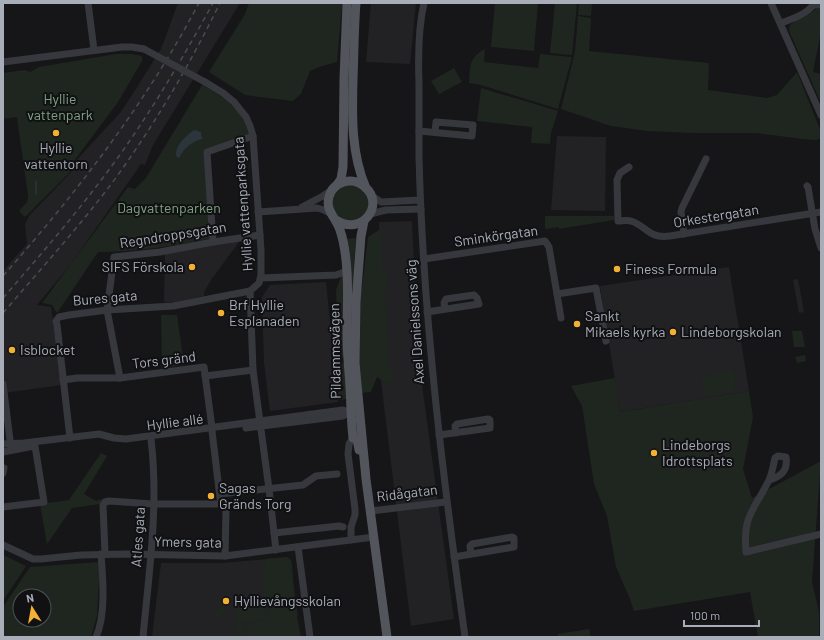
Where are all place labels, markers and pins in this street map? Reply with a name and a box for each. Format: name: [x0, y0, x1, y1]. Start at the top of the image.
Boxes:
marker: Hyllie vattentorn: [51, 128, 61, 138]
place label: Hyllie vattentorn: [24, 139, 88, 172]
place label: SIFS Förskola: [102, 258, 184, 275]
place label: Finess Formula: [625, 260, 717, 277]
marker: SIFS Förskola: [187, 262, 197, 272]
marker: Finess Formula: [612, 264, 622, 274]
place label: Brf Hyllie Esplanaden: [229, 296, 300, 329]
place label: Sankt Mikaels kyrka: [585, 307, 665, 340]
marker: Brf Hyllie Esplanaden: [216, 308, 226, 318]
marker: Sankt Mikaels kyrka: [572, 319, 582, 329]
place label: Lindeborgskolan: [681, 323, 782, 340]
marker: Lindeborgskolan: [668, 327, 678, 337]
place label: Isblocket: [20, 341, 75, 358]
marker: Isblocket: [7, 345, 17, 355]
place label: Lindeborgs Idrottsplats: [662, 436, 733, 469]
marker: Lindeborgs Idrottsplats: [649, 448, 659, 458]
place label: Sagas Gränds Torg: [219, 479, 291, 512]
marker: Sagas Gränds Torg: [206, 491, 216, 501]
place label: Hyllievångsskolan: [234, 592, 341, 609]
marker: Hyllievångsskolan: [221, 596, 231, 606]

